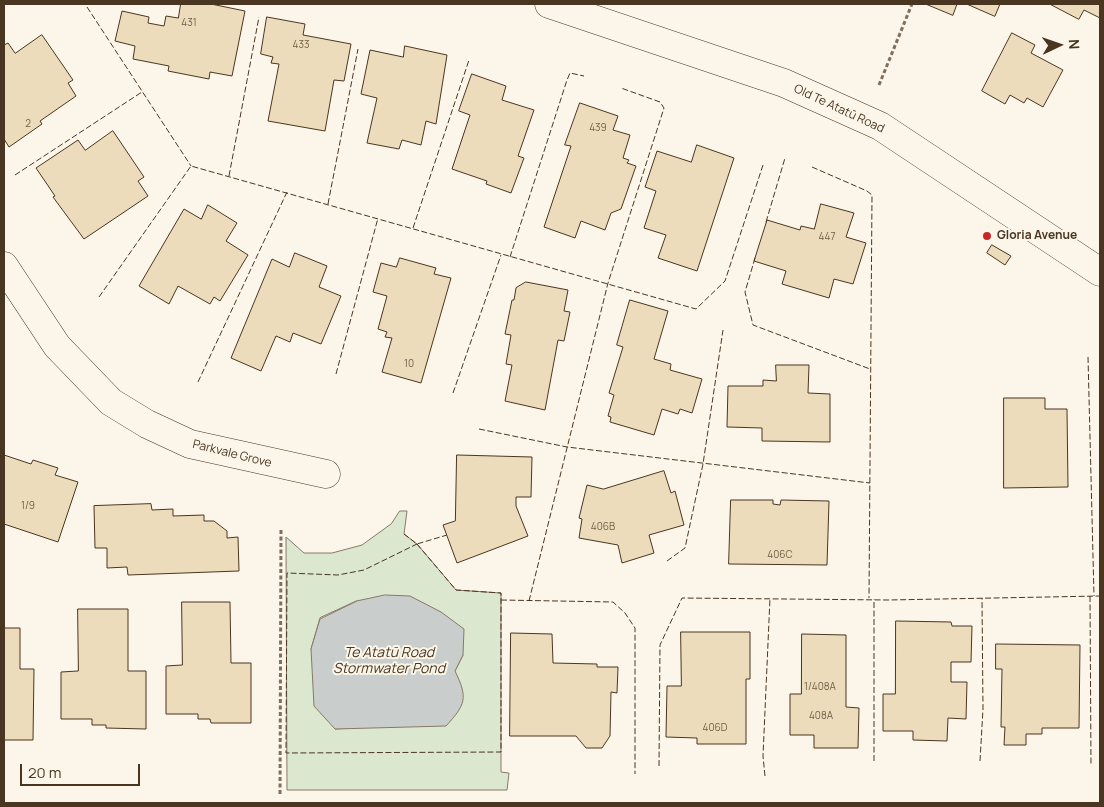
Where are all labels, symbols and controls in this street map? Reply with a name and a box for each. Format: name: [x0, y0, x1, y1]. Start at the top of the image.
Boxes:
house number: 431: [181, 17, 197, 29]
north arrow: [1034, 20, 1084, 70]
house number: 433: [293, 39, 309, 51]
text: N: [1065, 39, 1084, 50]
street label: Old Te Atatū Road: [791, 82, 887, 136]
house number: 2: [25, 118, 31, 130]
house number: 439: [589, 122, 607, 134]
place label: Gloria Avenue: [997, 229, 1077, 243]
marker: Gloria Avenue: [981, 230, 993, 242]
house number: 447: [819, 231, 835, 243]
house number: 10: [404, 358, 414, 370]
street label: Parkvale Grove: [191, 437, 273, 471]
house number: 1/9: [21, 500, 35, 512]
house number: 406B: [591, 521, 615, 533]
house number: 406C: [767, 549, 793, 561]
water label: Te Atatū Road Stormwater Pond: [333, 645, 445, 678]
house number: 1/408A: [804, 681, 836, 693]
house number: 408A: [809, 710, 833, 722]
house number: 406D: [703, 722, 727, 734]
scale bar: [22, 754, 142, 786]
text: 20 m: [28, 762, 61, 783]

